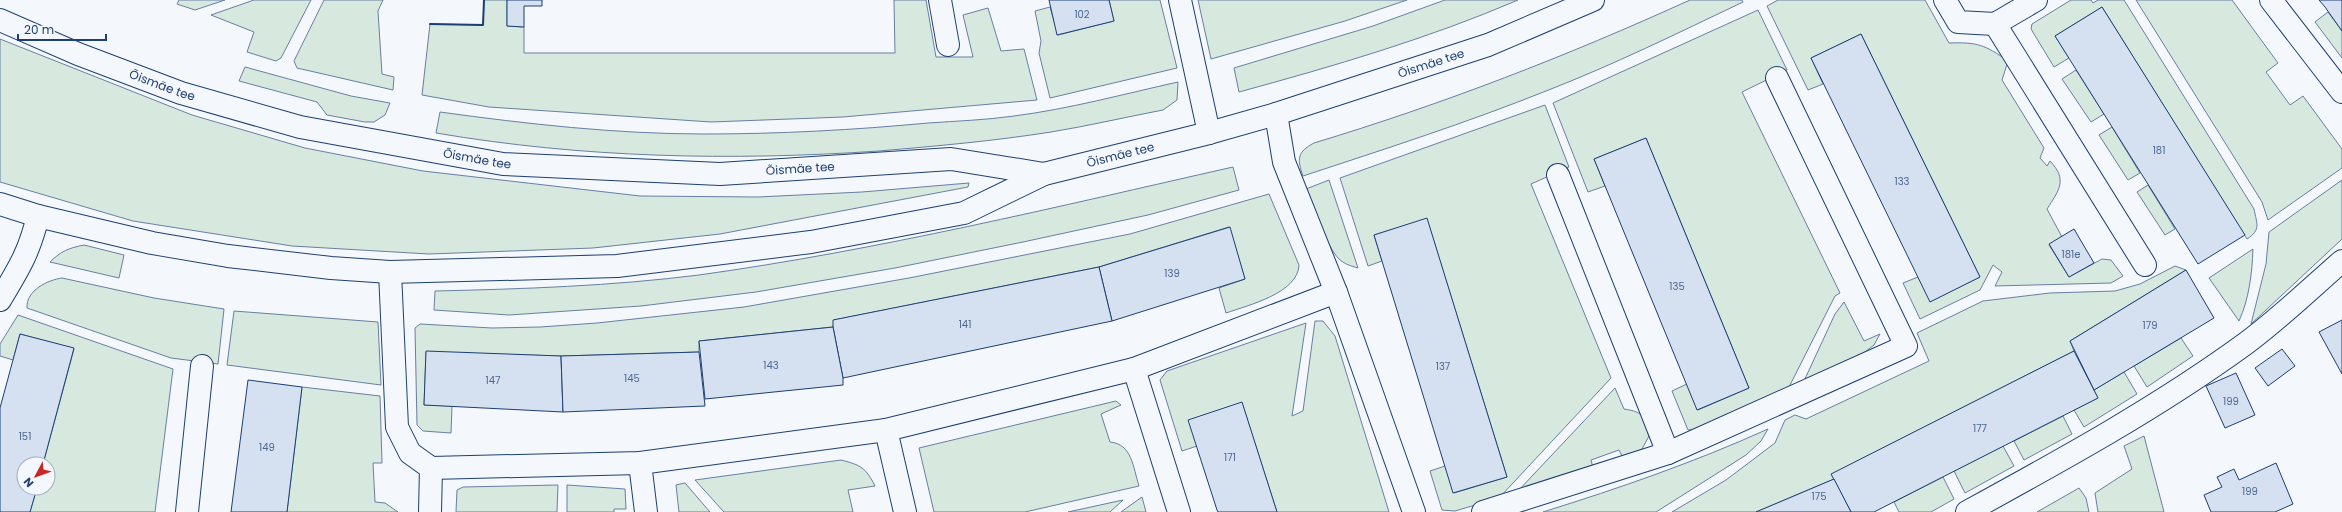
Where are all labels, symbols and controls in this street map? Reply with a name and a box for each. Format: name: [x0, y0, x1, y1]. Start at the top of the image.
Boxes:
house number: 102: [1074, 7, 1090, 22]
scale bar: [18, 16, 106, 42]
text: 20 m: [24, 21, 54, 38]
street label: Õismäe tee: [1395, 44, 1466, 82]
street label: Õismäe tee: [127, 65, 197, 105]
street label: Õismäe tee: [1085, 138, 1156, 171]
house number: 181: [2153, 143, 2165, 158]
street label: Õismäe tee: [442, 144, 512, 172]
street label: Õismäe tee: [765, 158, 835, 179]
house number: 133: [1895, 174, 1910, 189]
house number: 181e: [2062, 247, 2080, 262]
house number: 139: [1164, 266, 1180, 281]
house number: 135: [1669, 279, 1685, 294]
house number: 141: [959, 317, 971, 332]
house number: 179: [2143, 318, 2157, 333]
house number: 143: [763, 358, 779, 373]
house number: 137: [1436, 359, 1451, 374]
house number: 145: [624, 371, 640, 386]
house number: 147: [486, 373, 501, 388]
house number: 199: [2223, 394, 2239, 409]
house number: 177: [1973, 421, 1988, 436]
house number: 151: [19, 429, 31, 444]
house number: 149: [259, 440, 275, 455]
house number: 171: [1224, 450, 1236, 465]
north arrow: [16, 456, 56, 496]
text: N: [20, 474, 37, 491]
house number: 199: [2242, 484, 2258, 499]
house number: 175: [1812, 489, 1826, 504]

